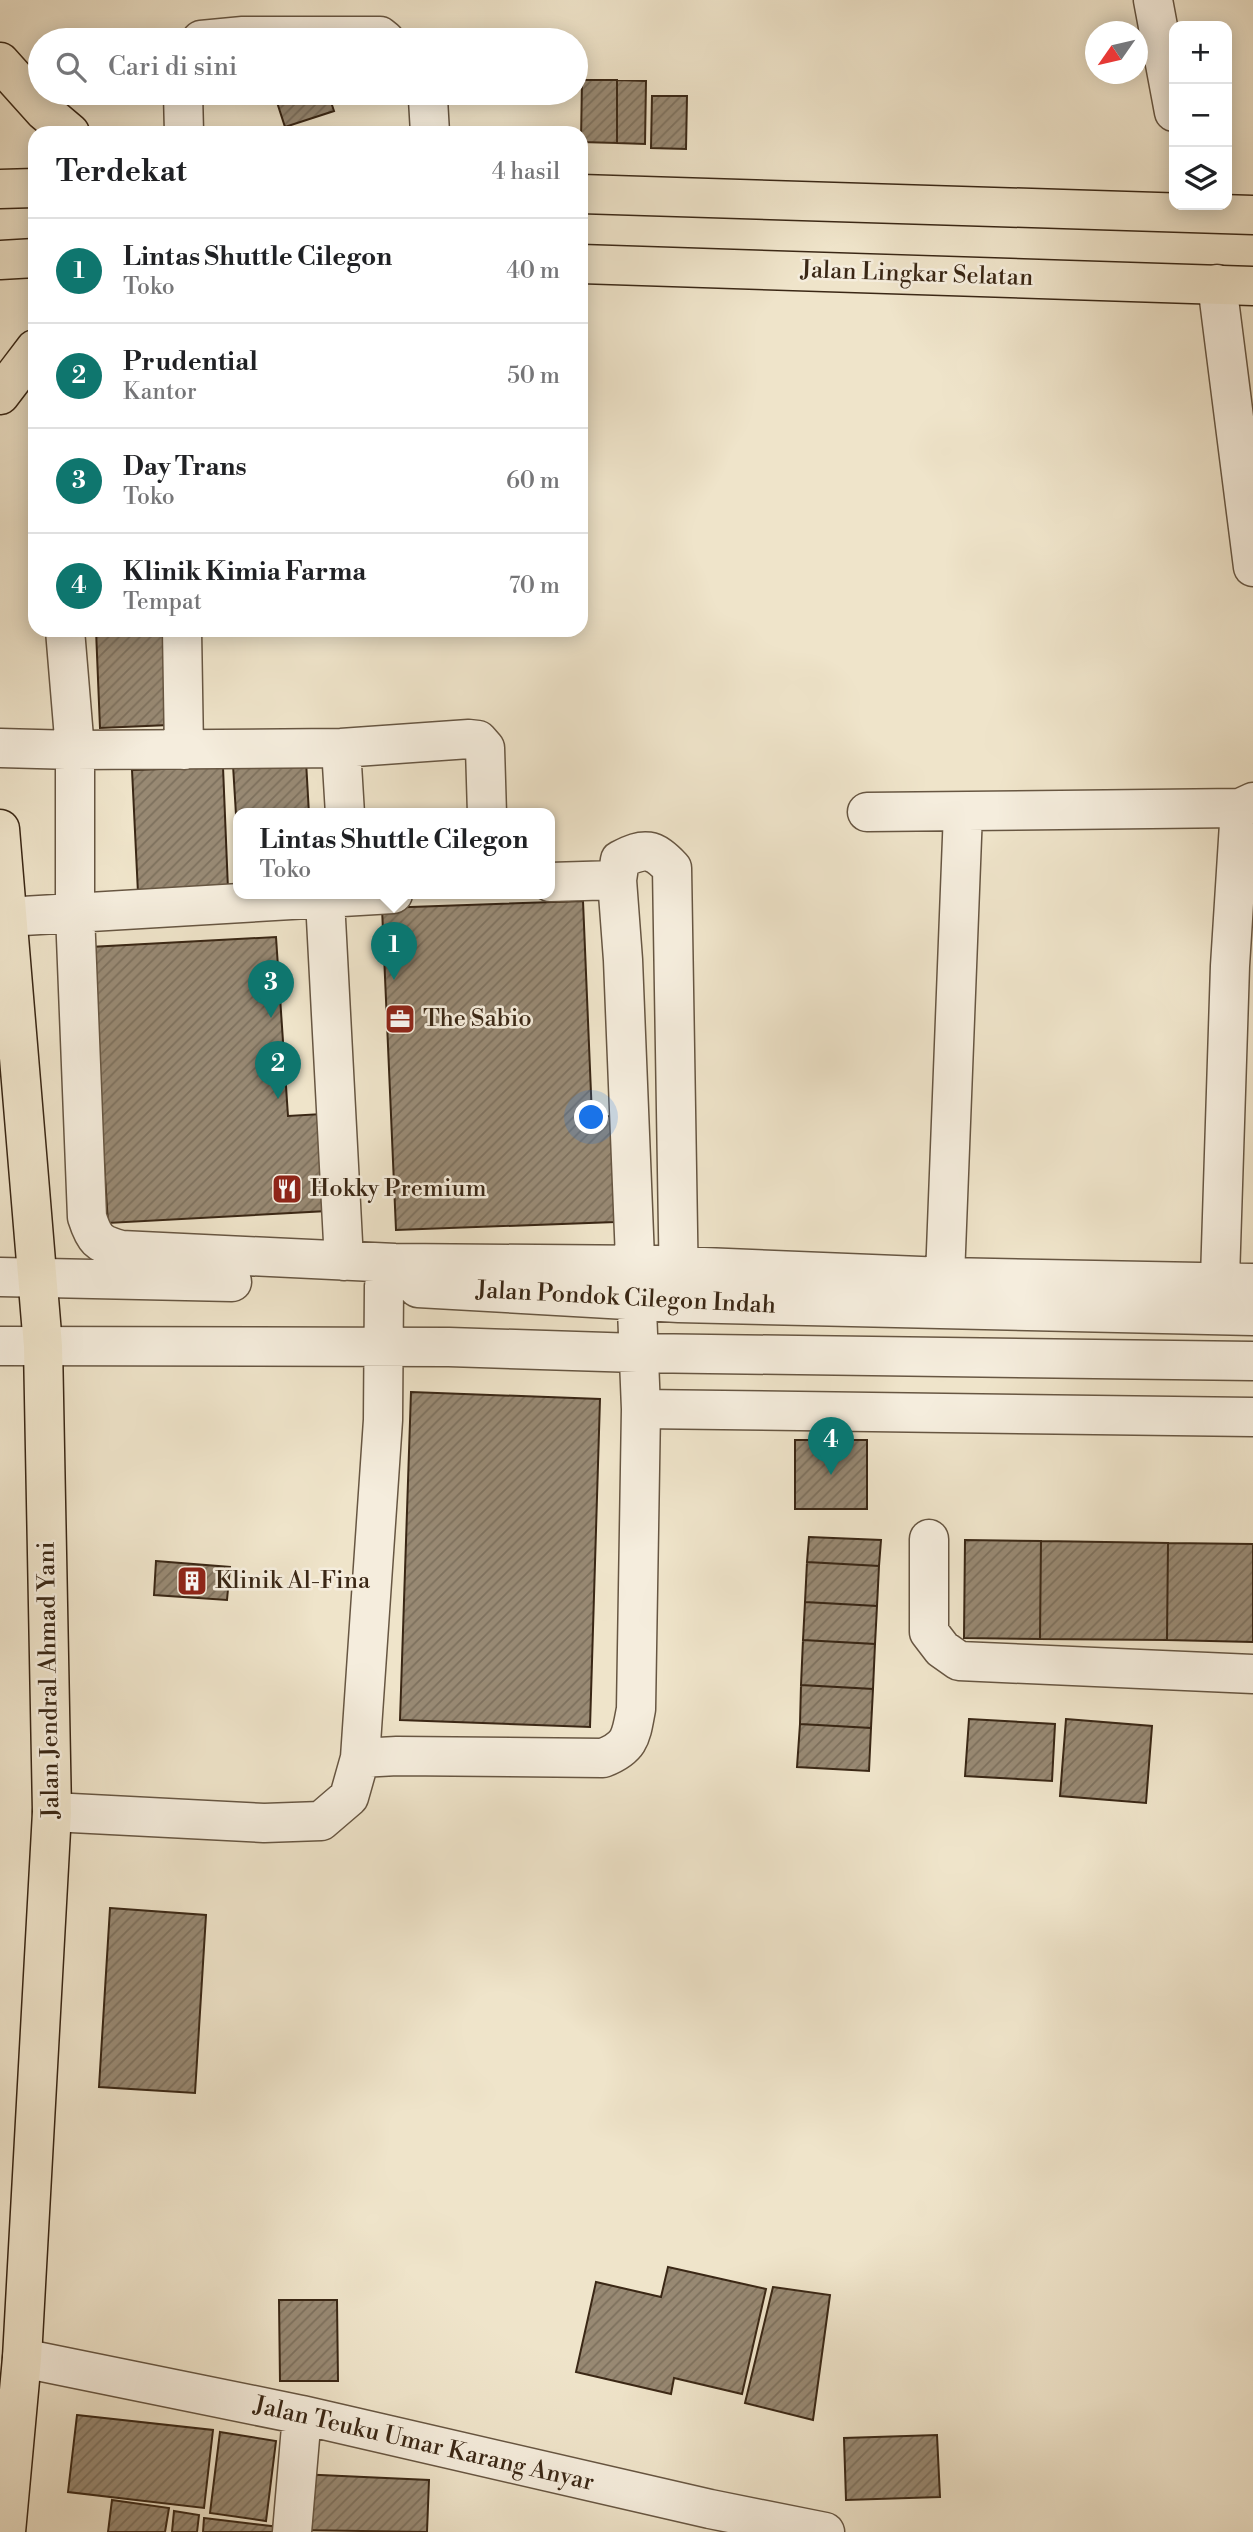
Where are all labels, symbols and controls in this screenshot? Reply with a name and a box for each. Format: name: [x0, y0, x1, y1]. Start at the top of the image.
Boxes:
north arrow: [1085, 21, 1148, 84]
map controls: [1169, 21, 1232, 210]
button: +: [1169, 21, 1232, 84]
search box: [28, 28, 588, 105]
icon: search: [52, 48, 90, 86]
text: Cari di sini: [108, 51, 237, 83]
button: −: [1169, 84, 1232, 147]
button: layers: [1169, 147, 1232, 210]
text: Terdekat: [56, 153, 187, 191]
text: 4 hasil: [492, 158, 560, 186]
text: Lintas Shuttle Cilegon: [123, 241, 392, 273]
street label: Jalan Lingkar Selatan: [799, 255, 1034, 293]
text: 1: [73, 257, 85, 285]
text: 40 m: [506, 257, 560, 285]
text: Toko: [123, 273, 175, 301]
text: Prudential: [123, 346, 258, 378]
text: 2: [72, 362, 86, 390]
text: 50 m: [507, 362, 560, 390]
text: Kantor: [123, 378, 197, 406]
text: Day Trans: [123, 451, 247, 483]
text: 3: [72, 467, 86, 495]
text: 60 m: [506, 467, 560, 495]
text: Toko: [123, 483, 175, 511]
text: Klinik Kimia Farma: [123, 556, 366, 588]
text: 4: [71, 572, 87, 600]
text: 70 m: [509, 572, 560, 600]
text: Tempat: [123, 588, 202, 616]
popup: [233, 808, 555, 899]
text: Lintas Shuttle Cilegon: [259, 824, 529, 856]
text: Toko: [259, 856, 311, 884]
pin: 1: [371, 922, 417, 980]
pin: 3: [248, 960, 294, 1018]
office icon: The Sabio: [383, 1002, 417, 1036]
place label: The Sabio: [423, 1004, 532, 1034]
pin: 2: [255, 1041, 301, 1099]
your location: [574, 1100, 608, 1134]
restaurant icon: Hokky Premium: [270, 1172, 304, 1206]
place label: Hokky Premium: [310, 1174, 486, 1204]
street label: Jalan Pondok Cilegon Indah: [474, 1275, 777, 1321]
pin: 4: [808, 1417, 854, 1475]
street label: Jalan Jendral Ahmad Yani: [32, 1541, 66, 1820]
building icon: Klinik Al-Fina: [175, 1564, 209, 1598]
place label: Klinik Al-Fina: [215, 1566, 371, 1596]
street label: Jalan Teuku Umar Karang Anyar: [250, 2390, 597, 2498]

